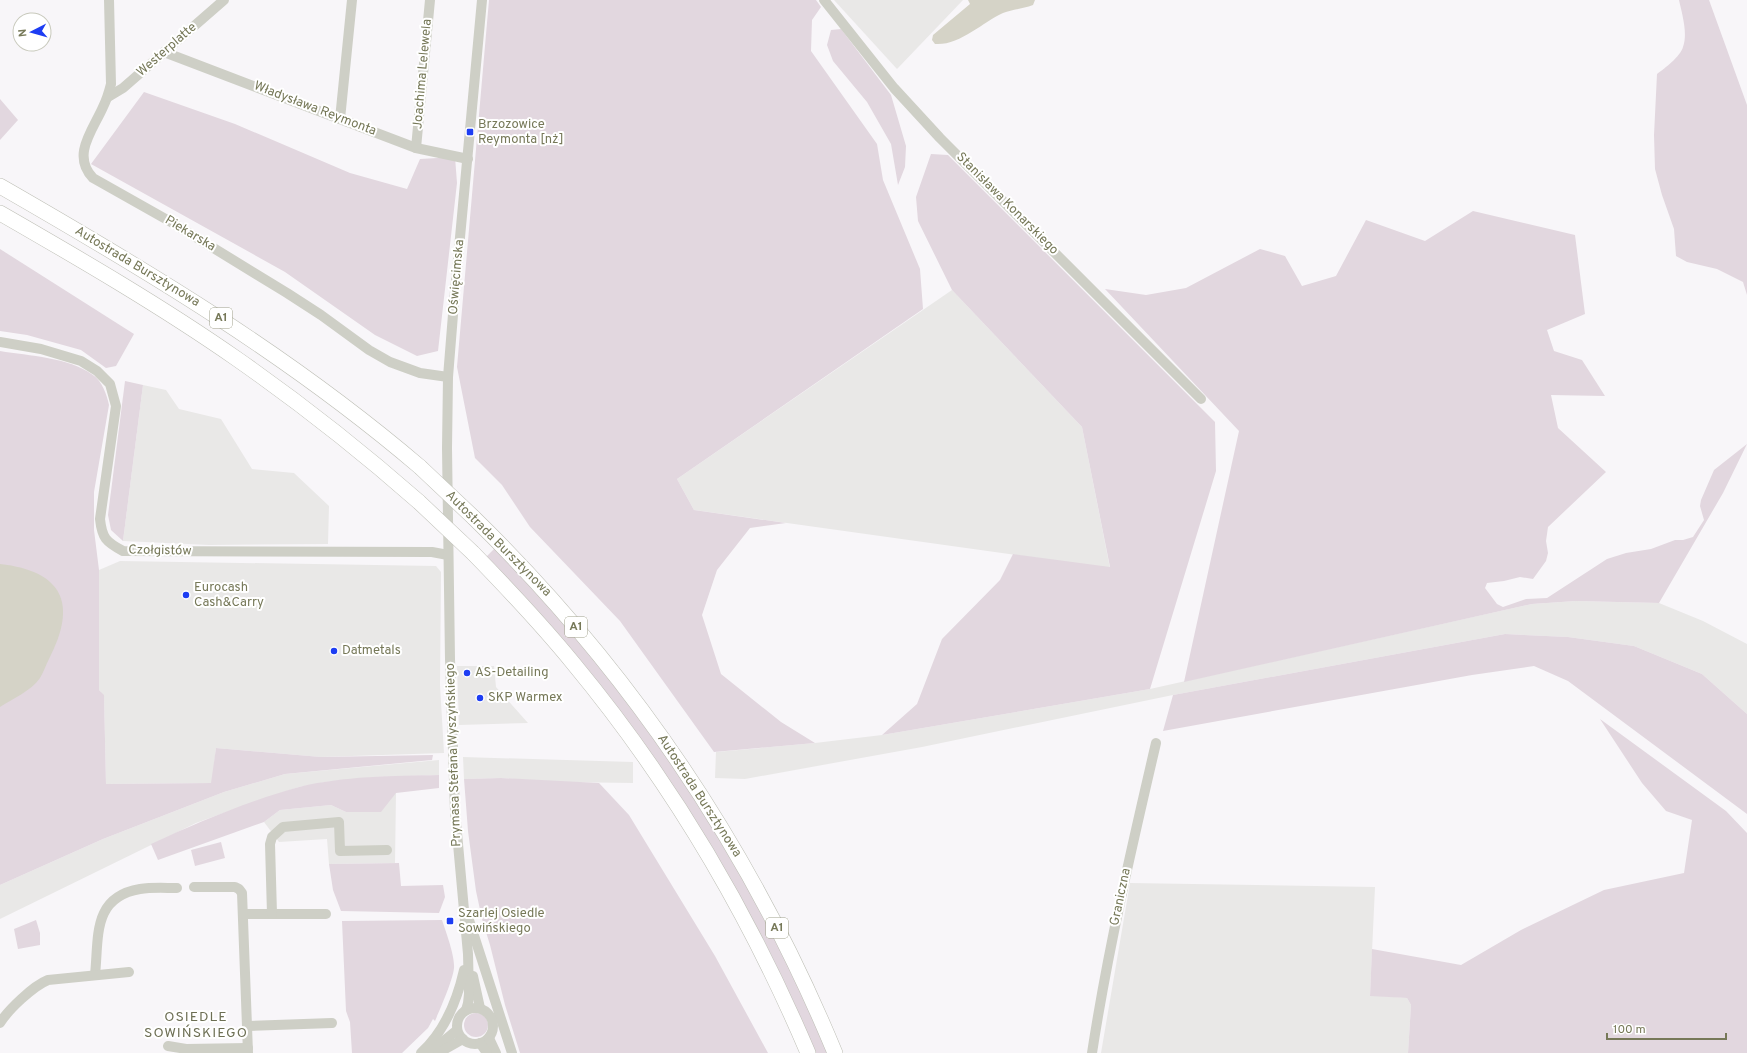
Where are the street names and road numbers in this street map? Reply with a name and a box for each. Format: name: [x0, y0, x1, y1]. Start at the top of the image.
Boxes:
street label: Joachima Lelewela: [410, 18, 436, 130]
street label: Westerplatte: [134, 20, 200, 80]
street label: Władysława Reymonta: [252, 78, 378, 140]
street label: Stanisława Konarskiego: [952, 149, 1062, 259]
street label: Piekarska: [162, 213, 218, 255]
street label: Autostrada Bursztynowa: [72, 223, 202, 311]
street label: Oświęcimska: [446, 239, 468, 315]
road number: A1: [210, 308, 232, 328]
street label: Autostrada Bursztynowa: [442, 488, 554, 600]
street label: Czołgistów: [128, 542, 192, 560]
road number: A1: [565, 617, 587, 637]
street label: Prymasa Stefana Wyszyńskiego: [443, 663, 465, 847]
street label: Autostrada Bursztynowa: [653, 732, 745, 860]
street label: Graniczna: [1107, 867, 1135, 927]
road number: A1: [766, 918, 788, 938]

